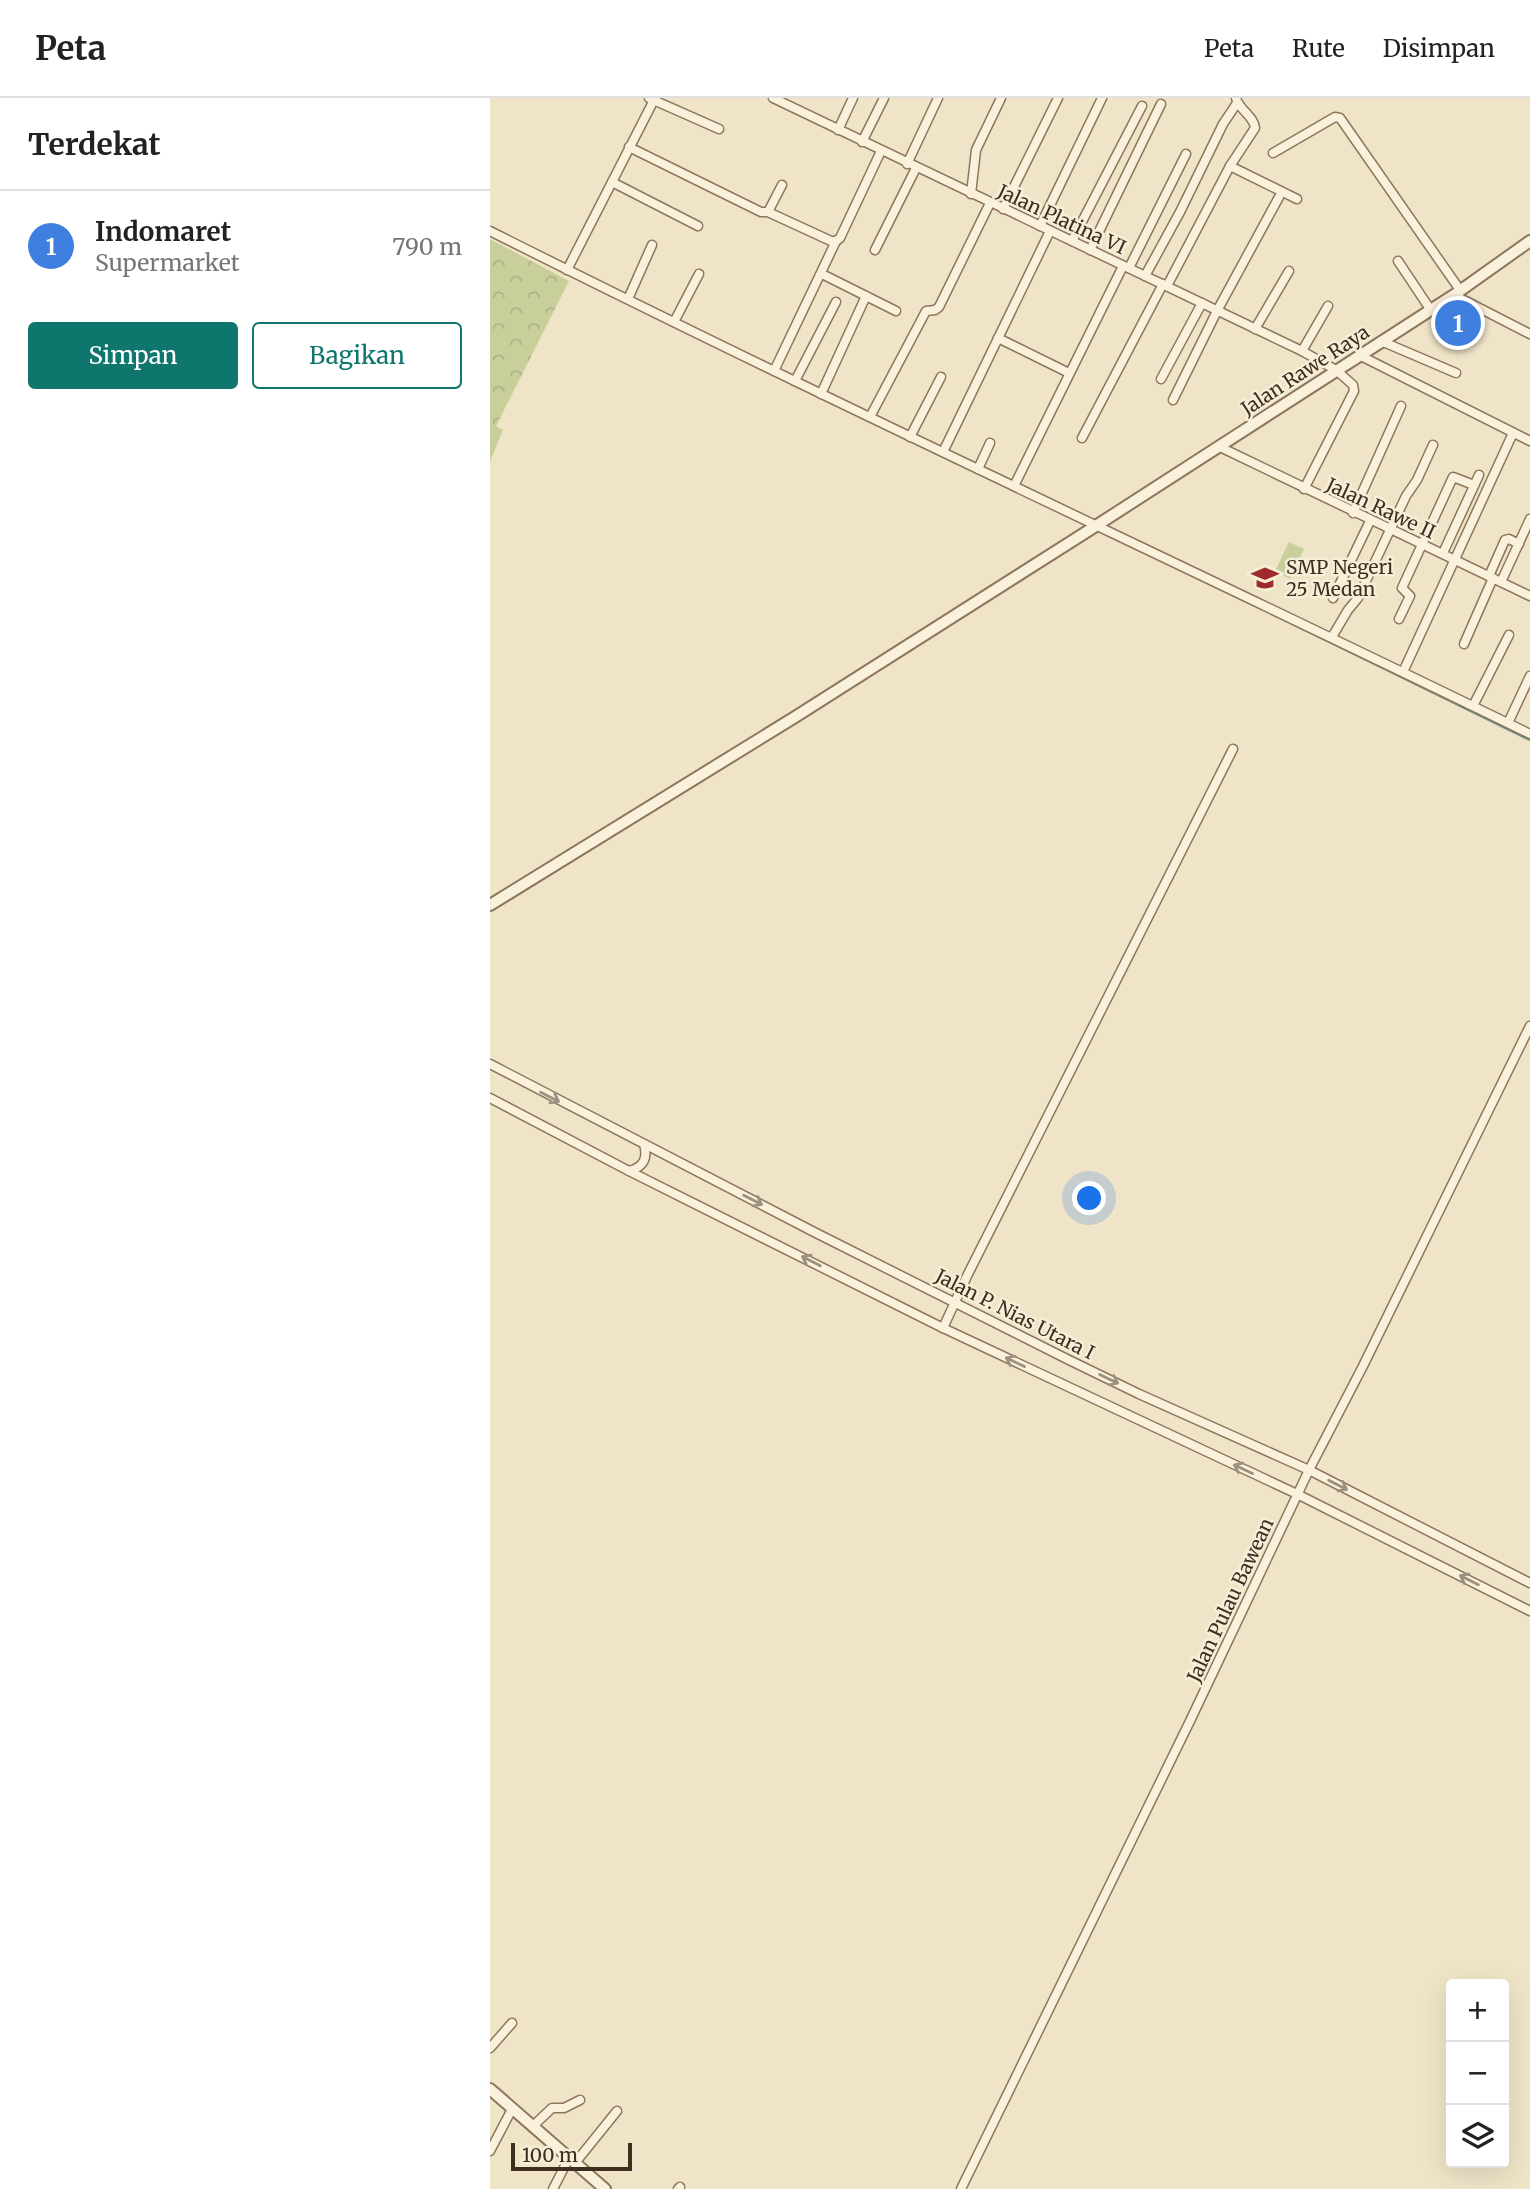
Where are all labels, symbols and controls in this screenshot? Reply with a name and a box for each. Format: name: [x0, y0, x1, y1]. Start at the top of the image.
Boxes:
text: Peta: [35, 28, 106, 69]
text: Peta: [1204, 33, 1254, 64]
text: Rute: [1292, 33, 1345, 64]
text: Disimpan: [1383, 33, 1495, 64]
text: Terdekat: [28, 125, 161, 163]
street label: Jalan Platina VI: [993, 178, 1130, 259]
text: Indomaret: [95, 215, 231, 248]
text: 1: [46, 232, 56, 261]
text: 790 m: [392, 232, 462, 261]
text: Supermarket: [95, 248, 240, 277]
pin: 1: [1435, 297, 1481, 349]
street label: Jalan Rawe Raya: [1236, 320, 1374, 421]
button: Simpan: [28, 322, 238, 389]
button: Bagikan: [252, 322, 462, 389]
street label: Jalan Rawe II: [1322, 472, 1440, 544]
place label: SMP Negeri 25 Medan: [1286, 555, 1393, 601]
school or university icon: SMP Negeri 25 Medan: [1250, 563, 1280, 593]
one-way arrow: [539, 1090, 560, 1104]
your location: [1072, 1181, 1106, 1215]
one-way arrow: [742, 1194, 763, 1207]
one-way arrow: [801, 1254, 822, 1268]
street label: Jalan P. Nias Utara I: [930, 1263, 1099, 1365]
one-way arrow: [1005, 1355, 1026, 1368]
one-way arrow: [1098, 1373, 1119, 1387]
one-way arrow: [1233, 1462, 1254, 1475]
one-way arrow: [1327, 1478, 1348, 1492]
street label: Jalan Pulau Bawean: [1181, 1514, 1279, 1687]
one-way arrow: [1459, 1573, 1480, 1587]
map controls: [1446, 1979, 1509, 2168]
button: +: [1446, 1979, 1509, 2042]
button: −: [1446, 2042, 1509, 2105]
button: layers: [1446, 2105, 1509, 2168]
scale bar: [511, 2140, 632, 2172]
text: 100 m: [522, 2143, 578, 2167]

